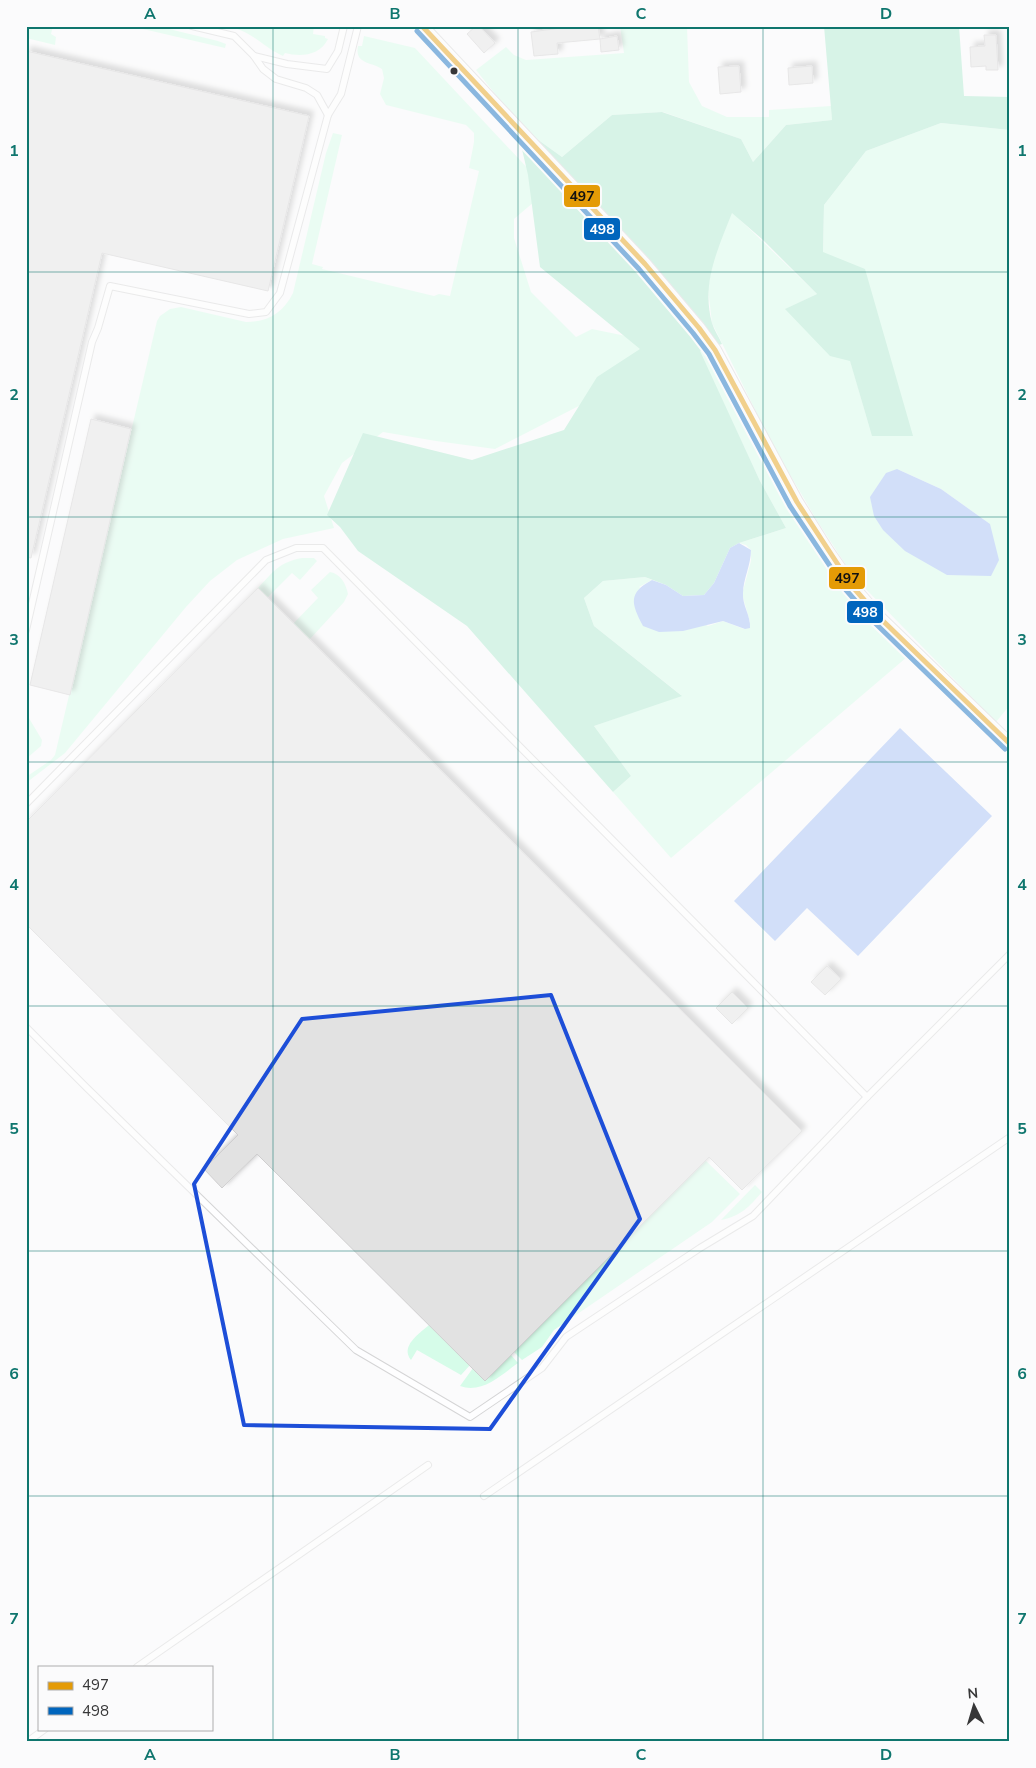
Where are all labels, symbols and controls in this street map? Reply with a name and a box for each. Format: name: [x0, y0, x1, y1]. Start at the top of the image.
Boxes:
text: A: [144, 3, 156, 25]
text: B: [389, 3, 401, 25]
text: C: [636, 3, 647, 25]
text: D: [880, 3, 892, 25]
unlabelled marker: [449, 66, 459, 76]
text: 1: [9, 140, 19, 162]
text: 1: [1017, 140, 1027, 162]
line badge: 497: [563, 184, 601, 208]
text: 497: [569, 187, 595, 206]
line badge: 498: [583, 217, 621, 241]
text: 498: [589, 220, 615, 239]
text: 2: [9, 384, 19, 406]
text: 2: [1017, 384, 1027, 406]
line badge: 497: [828, 566, 866, 590]
text: 497: [834, 569, 860, 588]
line badge: 498: [846, 600, 884, 624]
text: 498: [852, 603, 878, 622]
text: 3: [9, 629, 19, 651]
text: 3: [1017, 629, 1027, 651]
text: 4: [9, 874, 19, 896]
text: 4: [1017, 874, 1027, 896]
text: 5: [9, 1118, 19, 1140]
text: 5: [1017, 1118, 1027, 1140]
text: 6: [9, 1363, 19, 1385]
text: 6: [1017, 1363, 1027, 1385]
text: 7: [9, 1608, 19, 1630]
text: 7: [1017, 1608, 1027, 1630]
legend: [38, 1666, 212, 1730]
text: 497: [82, 1675, 109, 1695]
north arrow: [948, 1680, 998, 1730]
text: N: [967, 1684, 979, 1703]
text: 498: [82, 1701, 109, 1721]
text: A: [144, 1744, 156, 1766]
text: B: [389, 1744, 401, 1766]
text: C: [636, 1744, 647, 1766]
text: D: [880, 1744, 892, 1766]

